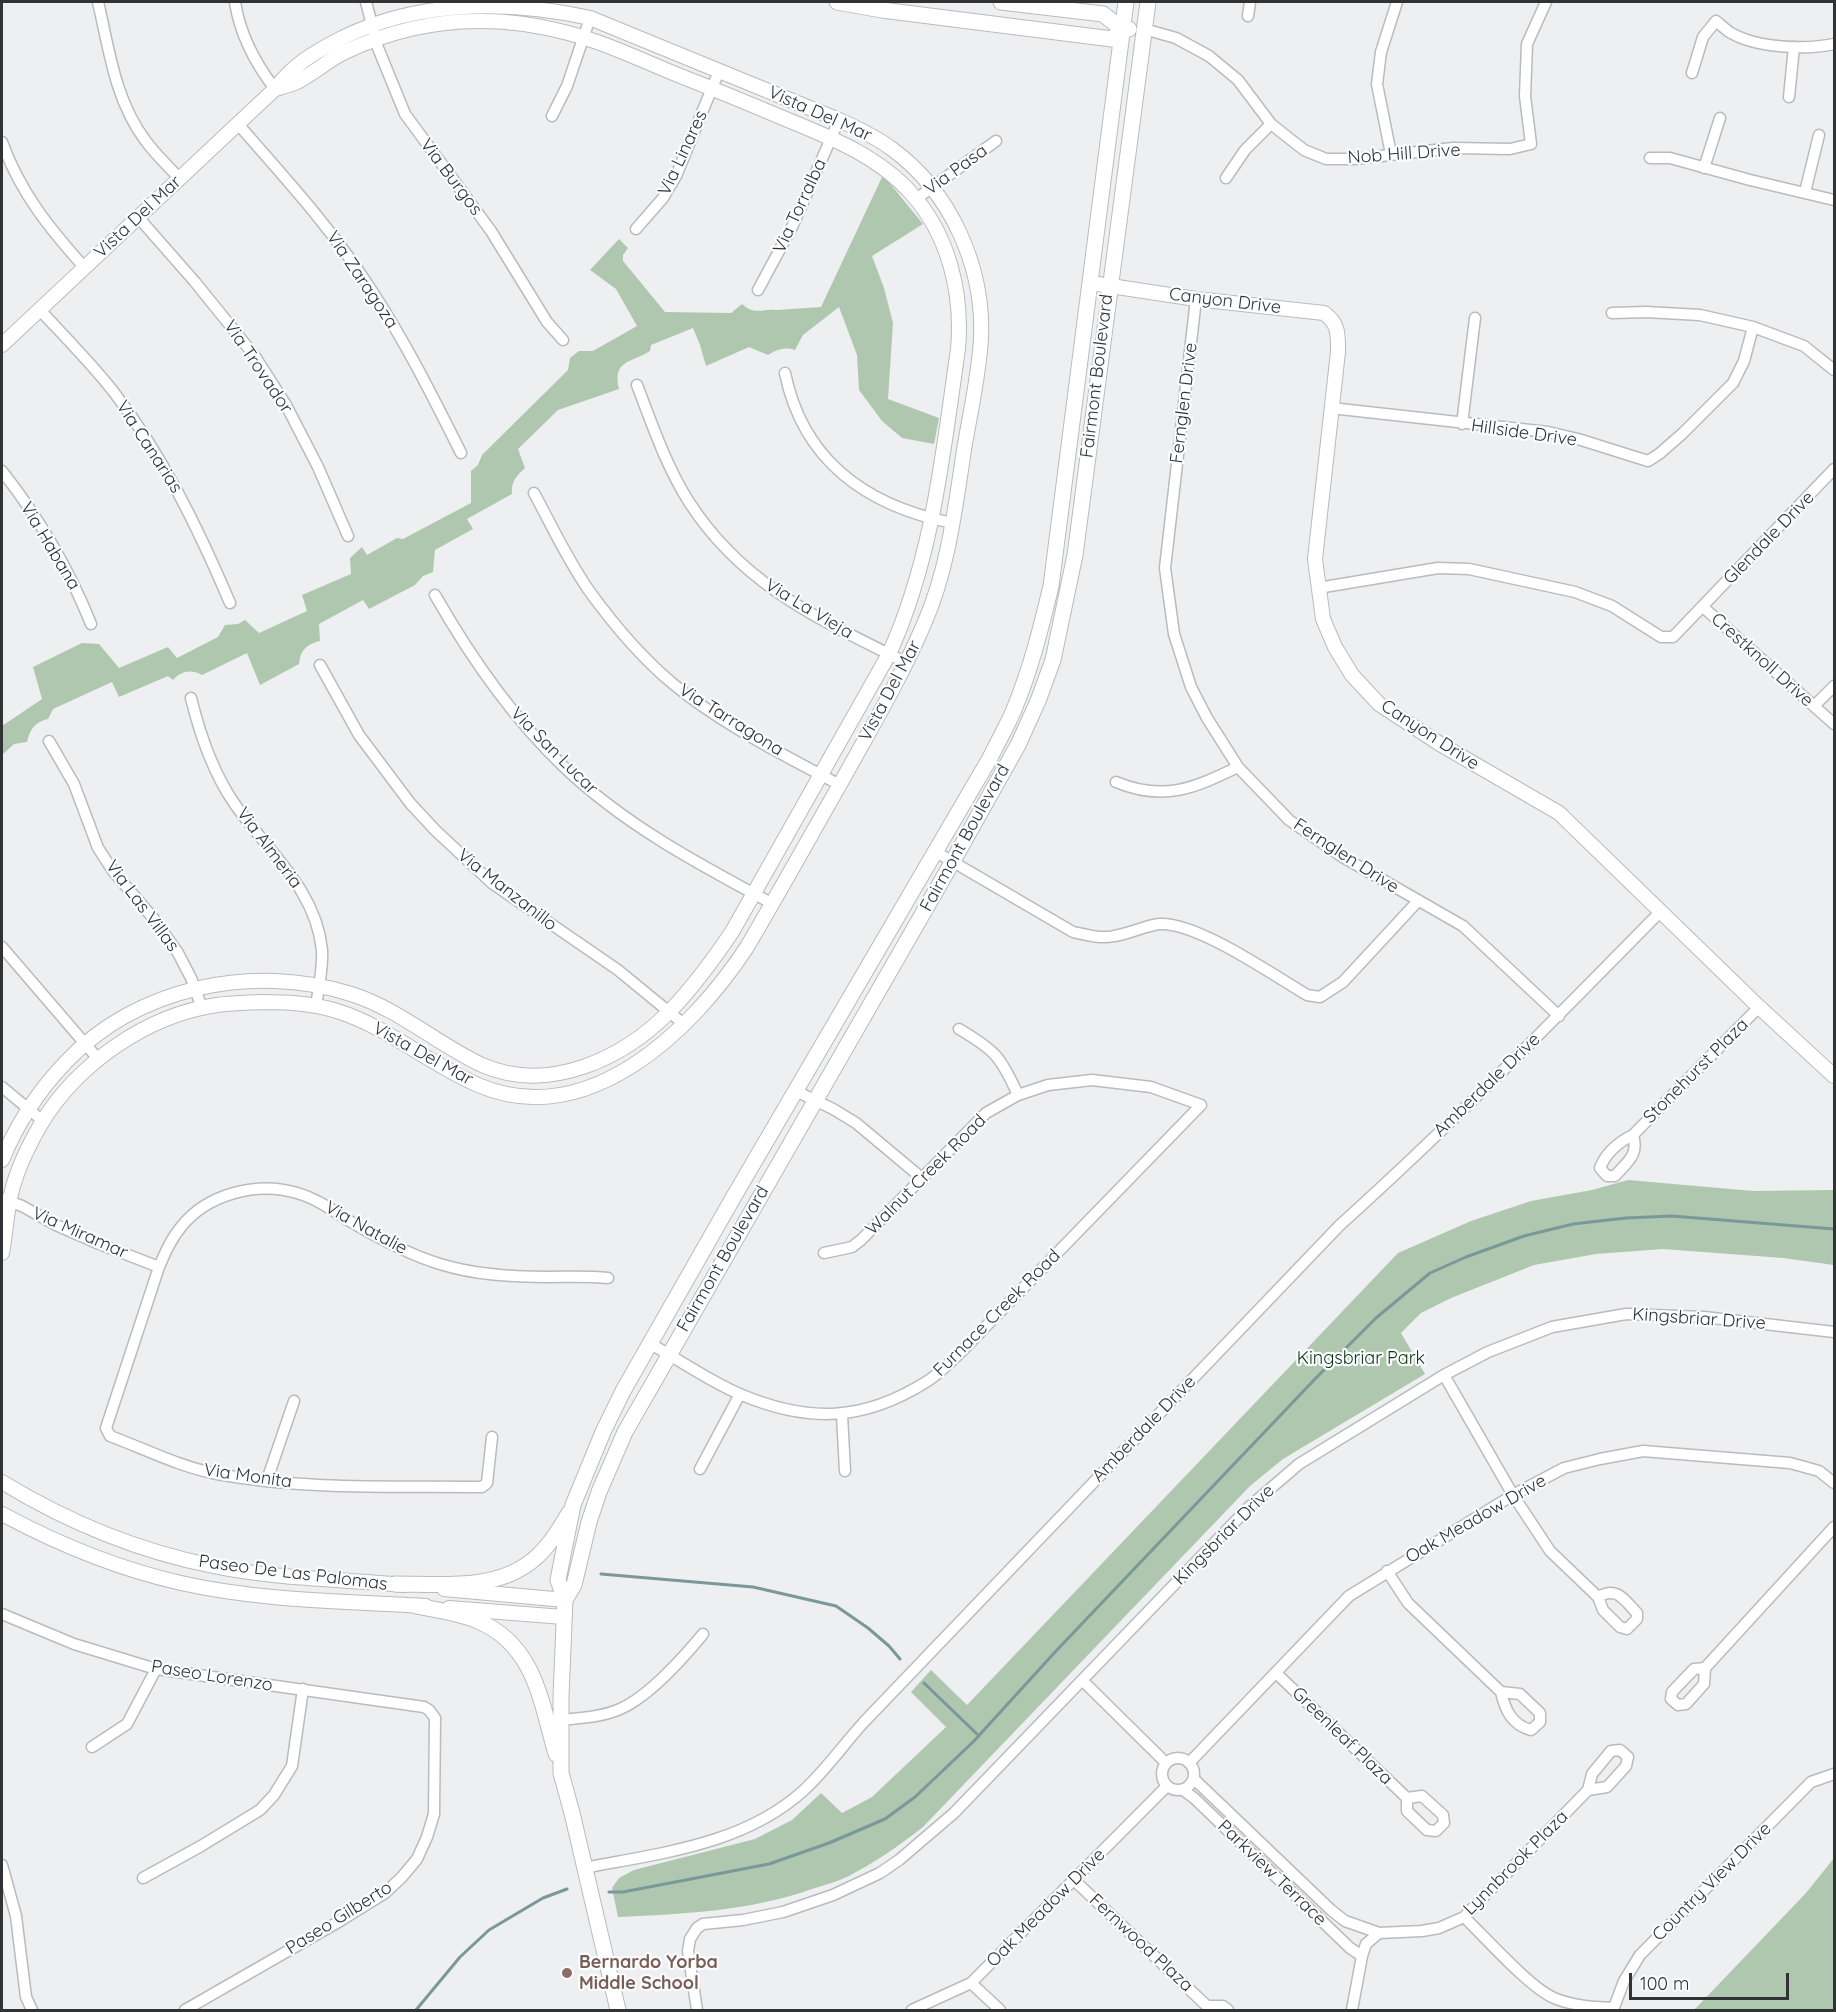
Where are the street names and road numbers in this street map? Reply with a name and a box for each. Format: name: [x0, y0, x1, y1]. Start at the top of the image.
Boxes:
street label: Vista Del Mar: [765, 82, 875, 146]
street label: Via Linares: [654, 107, 712, 199]
street label: Via Burgos: [415, 134, 487, 220]
street label: Nob Hill Drive: [1347, 139, 1461, 169]
street label: Via Pasa: [920, 140, 992, 200]
street label: Via Torralba: [769, 155, 831, 257]
street label: Vista Del Mar: [90, 171, 186, 263]
street label: Via Zaragoza: [321, 227, 403, 333]
street label: Canyon Drive: [1168, 283, 1282, 319]
street label: Fairmont Boulevard: [1076, 293, 1118, 459]
street label: Via Trovador: [219, 316, 297, 418]
street label: Fernglen Drive: [1166, 341, 1202, 465]
street label: Via Canarias: [111, 397, 187, 497]
street label: Hillside Drive: [1470, 415, 1578, 451]
street label: Glendale Drive: [1719, 487, 1819, 589]
street label: Via Habana: [15, 498, 85, 594]
street label: Via La Vieja: [761, 574, 857, 644]
street label: Crestknoll Drive: [1706, 608, 1818, 712]
street label: Vista Del Mar: [854, 637, 926, 745]
street label: Via Tarragona: [675, 679, 787, 761]
street label: Canyon Drive: [1377, 695, 1483, 775]
street label: Via San Lucar: [506, 703, 602, 799]
street label: Fairmont Boulevard: [916, 761, 1014, 915]
street label: Via Almeria: [232, 803, 306, 893]
street label: Fernglen Drive: [1289, 814, 1403, 898]
street label: Via Manzanillo: [453, 844, 561, 936]
street label: Via Las Villas: [101, 856, 183, 956]
street label: Stonehurst Plaza: [1639, 1014, 1753, 1128]
street label: Vista Del Mar: [369, 1018, 477, 1090]
street label: Amberdale Drive: [1429, 1029, 1545, 1141]
street label: Walnut Creek Road: [861, 1110, 991, 1240]
street label: Fairmont Boulevard: [672, 1182, 774, 1336]
street label: Via Natalie: [321, 1197, 411, 1259]
street label: Via Miramar: [29, 1202, 131, 1264]
street label: Furnace Creek Road: [929, 1245, 1065, 1381]
street label: Kingsbriar Drive: [1632, 1304, 1766, 1334]
street label: Amberdale Drive: [1088, 1371, 1200, 1487]
street label: Via Monita: [203, 1459, 293, 1493]
street label: Oak Meadow Drive: [1402, 1470, 1550, 1568]
street label: Kingsbriar Drive: [1169, 1480, 1279, 1590]
street label: Paseo De Las Palomas: [197, 1551, 389, 1595]
street label: Paseo Lorenzo: [150, 1656, 274, 1696]
street label: Greenleaf Plaza: [1287, 1683, 1397, 1789]
street label: Lynnbrook Plaza: [1459, 1806, 1573, 1920]
street label: Parkview Terrace: [1213, 1816, 1331, 1930]
street label: Country View Drive: [1648, 1818, 1776, 1946]
street label: Oak Meadow Drive: [982, 1844, 1110, 1972]
street label: Paseo Gilberto: [282, 1877, 396, 1959]
street label: Fernwood Plaza: [1085, 1889, 1197, 1997]

